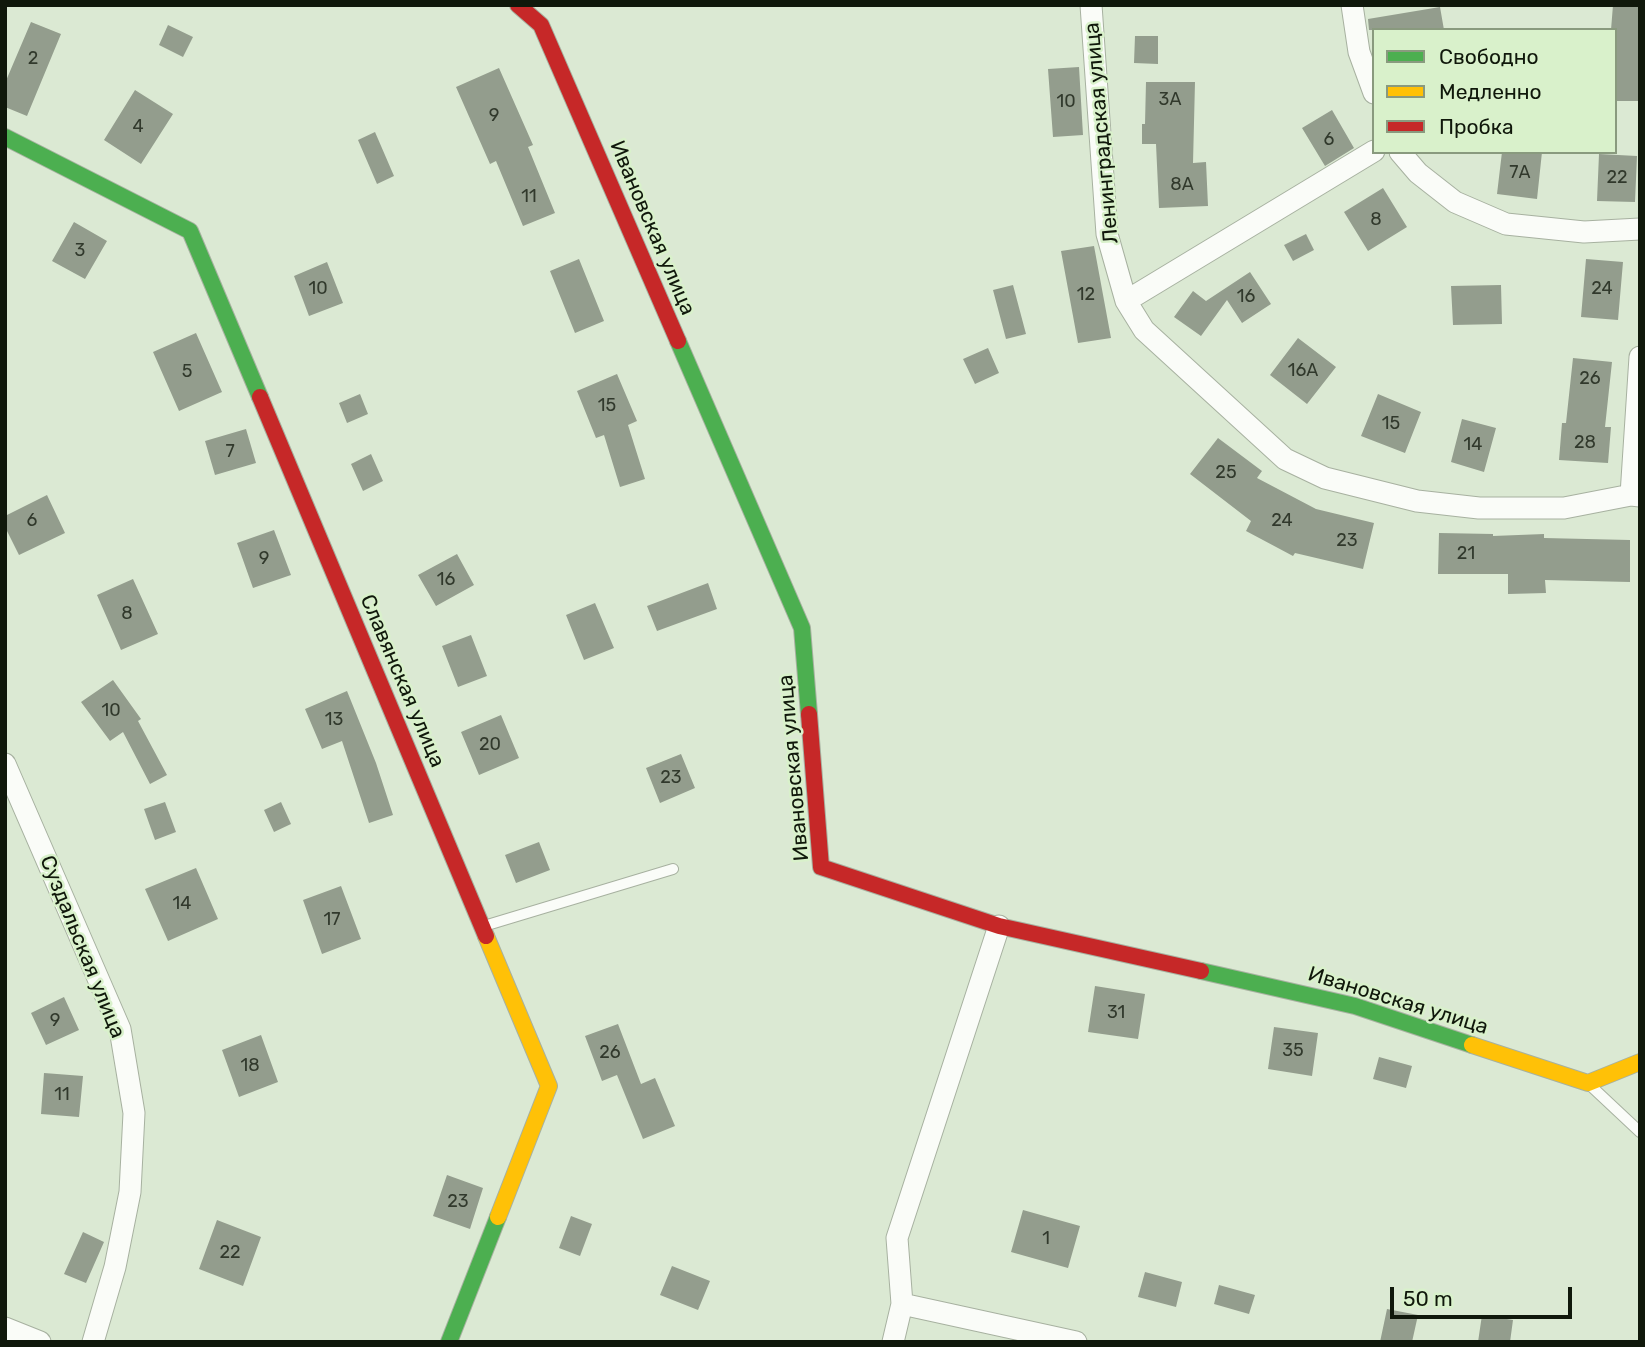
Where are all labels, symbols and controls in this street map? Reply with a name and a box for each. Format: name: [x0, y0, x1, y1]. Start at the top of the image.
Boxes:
street label: Ленинградская улица: [1080, 21, 1124, 245]
legend: [1372, 28, 1617, 154]
text: Свободно: [1439, 44, 1539, 69]
house number: 2: [28, 48, 38, 70]
text: Медленно: [1439, 79, 1542, 104]
house number: 3А: [1159, 89, 1181, 111]
house number: 10: [1056, 91, 1076, 113]
house number: 9: [489, 105, 499, 127]
text: Пробка: [1439, 114, 1514, 139]
house number: 4: [132, 116, 144, 138]
house number: 6: [1324, 129, 1334, 151]
street label: Ивановская улица: [604, 137, 700, 319]
house number: 7А: [1509, 162, 1531, 184]
house number: 22: [1606, 167, 1628, 189]
house number: 8А: [1170, 174, 1194, 196]
house number: 11: [521, 186, 537, 208]
house number: 8: [1370, 209, 1382, 231]
house number: 3: [75, 240, 85, 262]
house number: 10: [308, 278, 328, 300]
house number: 24: [1591, 278, 1613, 300]
house number: 12: [1077, 284, 1095, 306]
house number: 16: [1237, 286, 1255, 308]
house number: 16А: [1288, 360, 1318, 382]
house number: 5: [182, 361, 192, 383]
house number: 26: [1579, 368, 1601, 390]
house number: 15: [598, 395, 616, 417]
house number: 15: [1382, 413, 1400, 435]
house number: 28: [1574, 432, 1596, 454]
house number: 14: [1464, 434, 1482, 456]
house number: 7: [225, 441, 235, 463]
house number: 25: [1215, 462, 1237, 484]
house number: 6: [27, 510, 37, 532]
house number: 24: [1271, 510, 1293, 532]
house number: 23: [1336, 530, 1358, 552]
house number: 21: [1457, 543, 1475, 565]
house number: 9: [259, 548, 269, 570]
house number: 16: [437, 569, 455, 591]
street label: Славянская улица: [354, 591, 450, 771]
house number: 8: [121, 603, 133, 625]
street label: Ивановская улица: [773, 674, 815, 862]
house number: 10: [101, 700, 121, 722]
house number: 13: [325, 709, 343, 731]
house number: 20: [479, 734, 501, 756]
house number: 23: [660, 767, 682, 789]
street label: Суздальская улица: [34, 852, 130, 1042]
house number: 14: [173, 893, 191, 915]
house number: 17: [324, 909, 340, 931]
street label: Ивановская улица: [1305, 962, 1491, 1040]
house number: 31: [1107, 1002, 1125, 1024]
house number: 9: [50, 1010, 60, 1032]
house number: 35: [1282, 1040, 1304, 1062]
house number: 26: [599, 1042, 621, 1064]
house number: 18: [240, 1055, 260, 1077]
house number: 11: [54, 1084, 70, 1106]
house number: 23: [447, 1191, 469, 1213]
house number: 1: [1042, 1228, 1050, 1250]
house number: 22: [219, 1242, 241, 1264]
scale bar: [1393, 1274, 1575, 1318]
text: 50 m: [1403, 1286, 1453, 1311]

